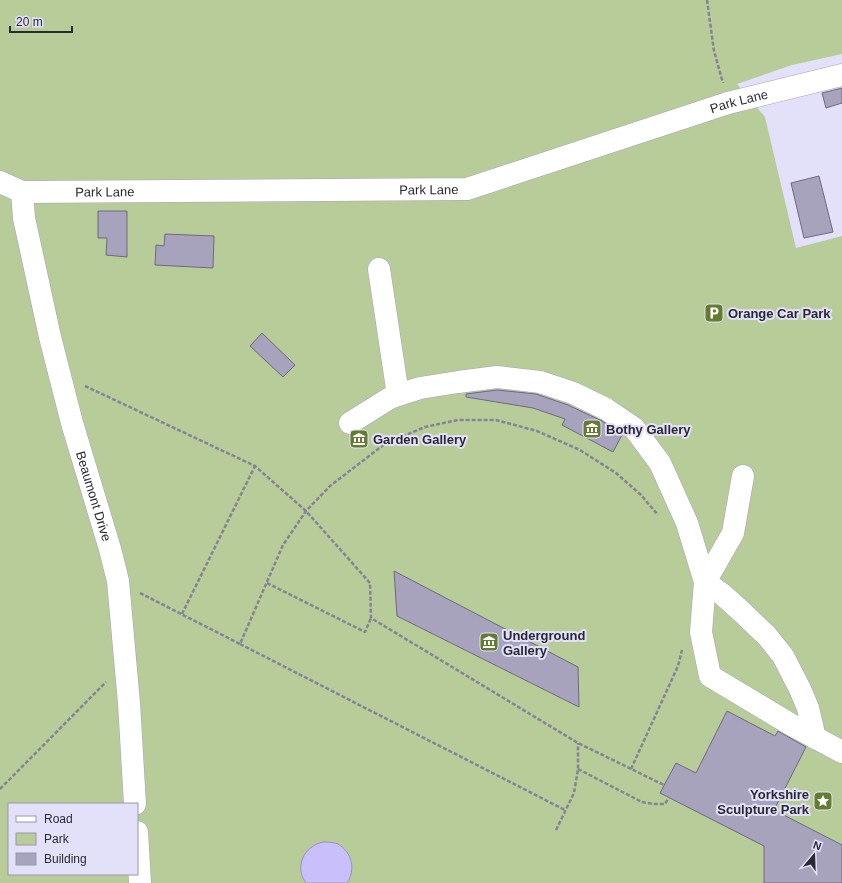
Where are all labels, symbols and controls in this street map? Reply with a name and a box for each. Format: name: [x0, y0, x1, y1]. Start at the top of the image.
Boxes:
scale bar: [10, 8, 72, 34]
text: 20 m: [16, 15, 43, 29]
street label: Park Lane: [708, 86, 769, 116]
street label: Park Lane: [399, 182, 459, 197]
street label: Park Lane: [75, 184, 135, 200]
parking icon: Orange Car Park: [703, 302, 725, 324]
place label: Orange Car Park: [728, 306, 831, 321]
museum icon: Bothy Gallery: [581, 418, 603, 440]
place label: Bothy Gallery: [606, 422, 691, 437]
museum icon: Garden Gallery: [348, 428, 370, 450]
place label: Garden Gallery: [373, 432, 467, 447]
street label: Beaumont Drive: [73, 449, 114, 543]
place label: Underground Gallery: [503, 628, 585, 658]
museum icon: Underground Gallery: [478, 631, 500, 653]
place label: Yorkshire Sculpture Park: [717, 787, 810, 817]
place icon: Yorkshire Sculpture Park: [812, 790, 834, 812]
legend: [8, 803, 138, 875]
text: Road: [44, 812, 73, 826]
text: Park: [44, 832, 70, 846]
north arrow: [794, 835, 834, 875]
text: N: [812, 839, 823, 853]
text: Building: [44, 852, 87, 866]

